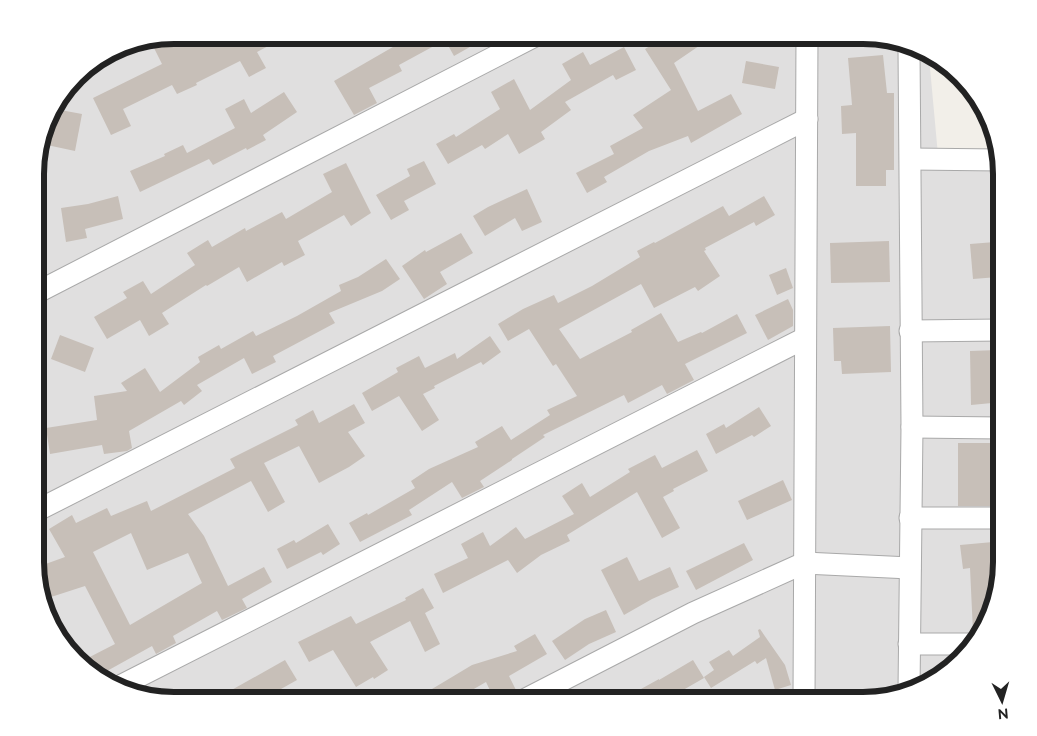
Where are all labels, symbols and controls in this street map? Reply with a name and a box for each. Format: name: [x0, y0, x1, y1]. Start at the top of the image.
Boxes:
north arrow: [977, 676, 1027, 726]
text: N: [997, 706, 1009, 722]

